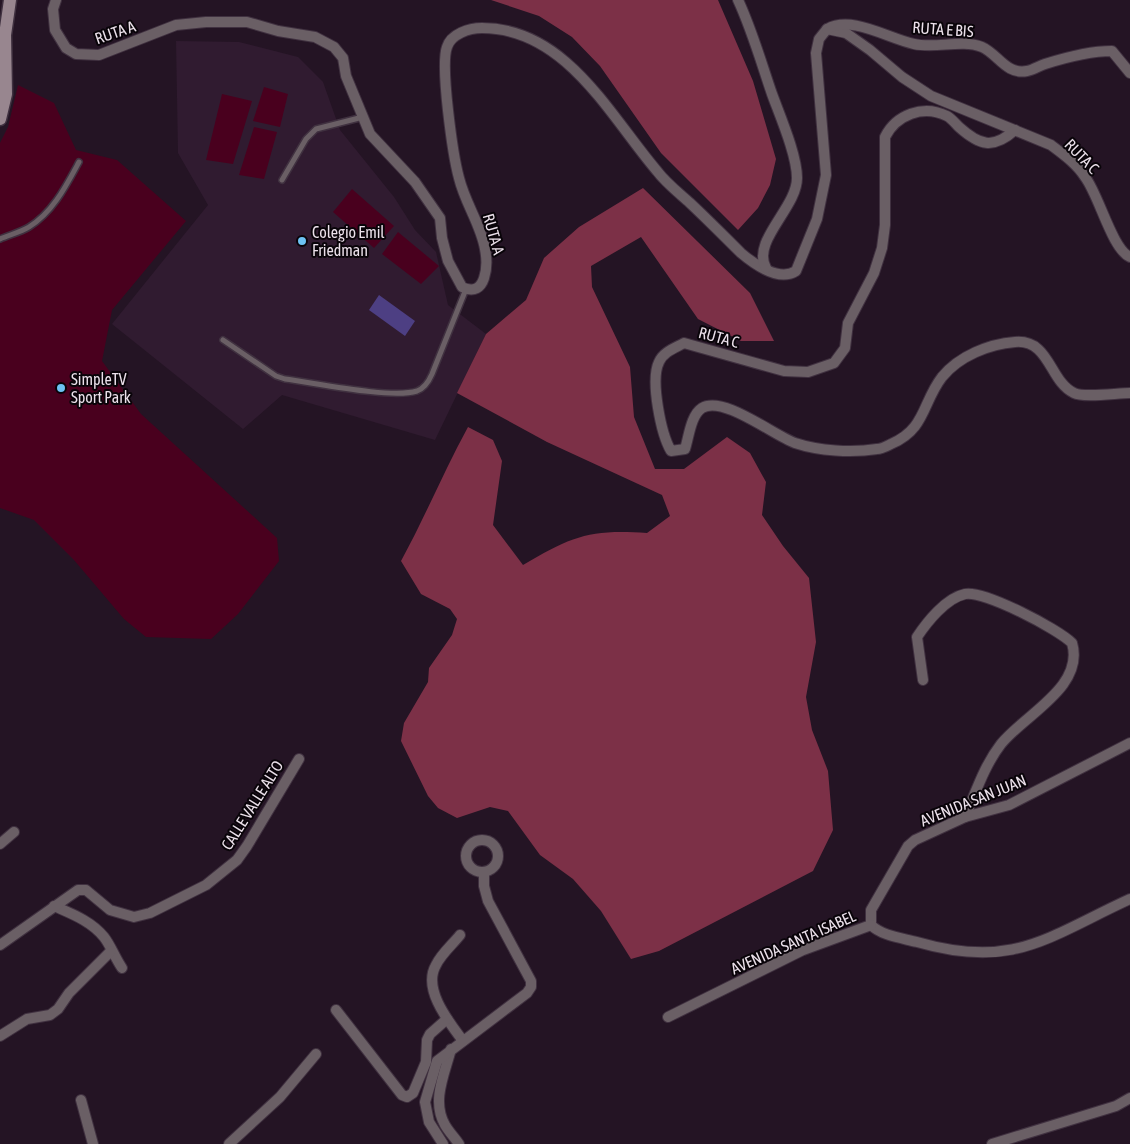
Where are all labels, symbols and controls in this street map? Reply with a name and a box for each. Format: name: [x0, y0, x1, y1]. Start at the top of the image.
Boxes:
street label: RUTA A: [92, 17, 138, 47]
street label: RUTA E BIS: [912, 18, 974, 40]
street label: RUTA C: [1061, 135, 1103, 177]
street label: RUTA A: [480, 211, 508, 257]
place label: Colegio Emil Friedman: [312, 223, 385, 259]
marker: Colegio Emil Friedman: [296, 235, 308, 247]
street label: RUTA C: [697, 323, 741, 351]
place label: SimpleTV Sport Park: [71, 370, 131, 407]
marker: SimpleTV Sport Park: [55, 382, 67, 394]
street label: CALLE VALLE ALTO: [217, 757, 287, 853]
street label: AVENIDA SAN JUAN: [917, 771, 1029, 829]
street label: AVENIDA SANTA ISABEL: [728, 906, 859, 978]

